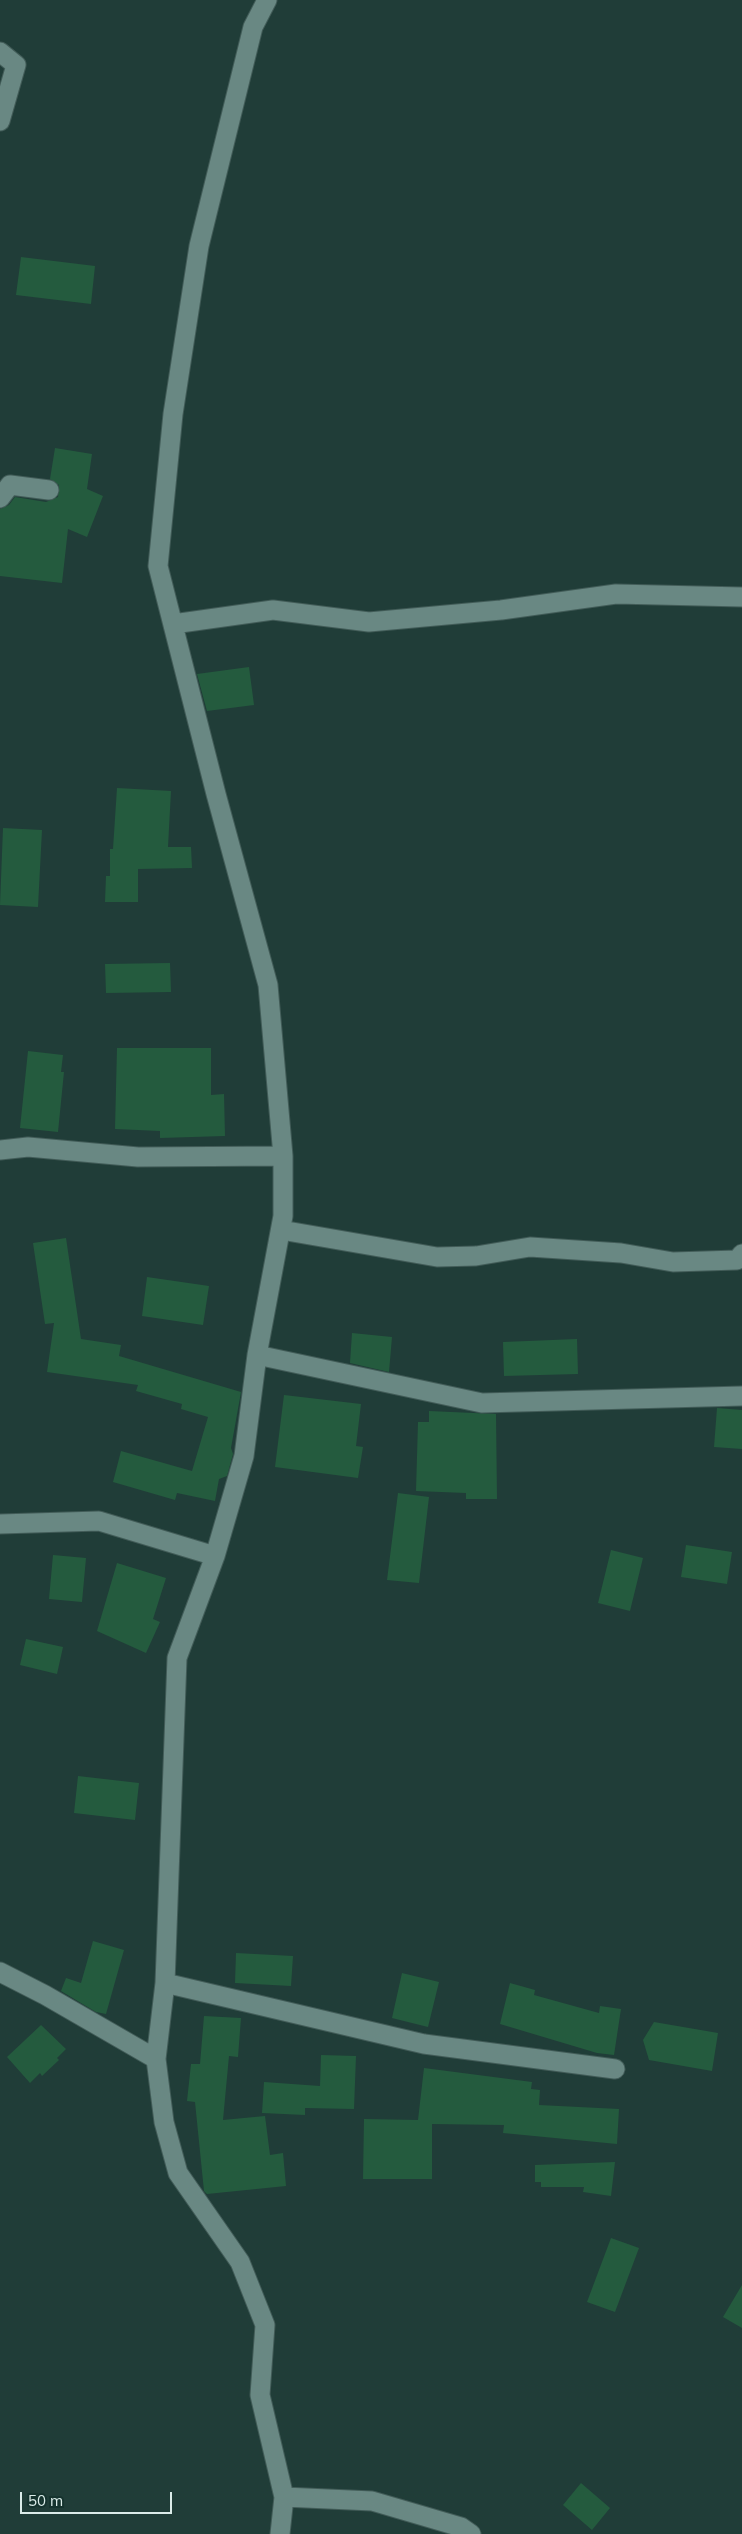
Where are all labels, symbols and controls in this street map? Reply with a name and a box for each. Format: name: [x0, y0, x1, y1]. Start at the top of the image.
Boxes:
scale bar: [22, 2482, 175, 2514]
text: 50 m: [28, 2491, 63, 2510]

